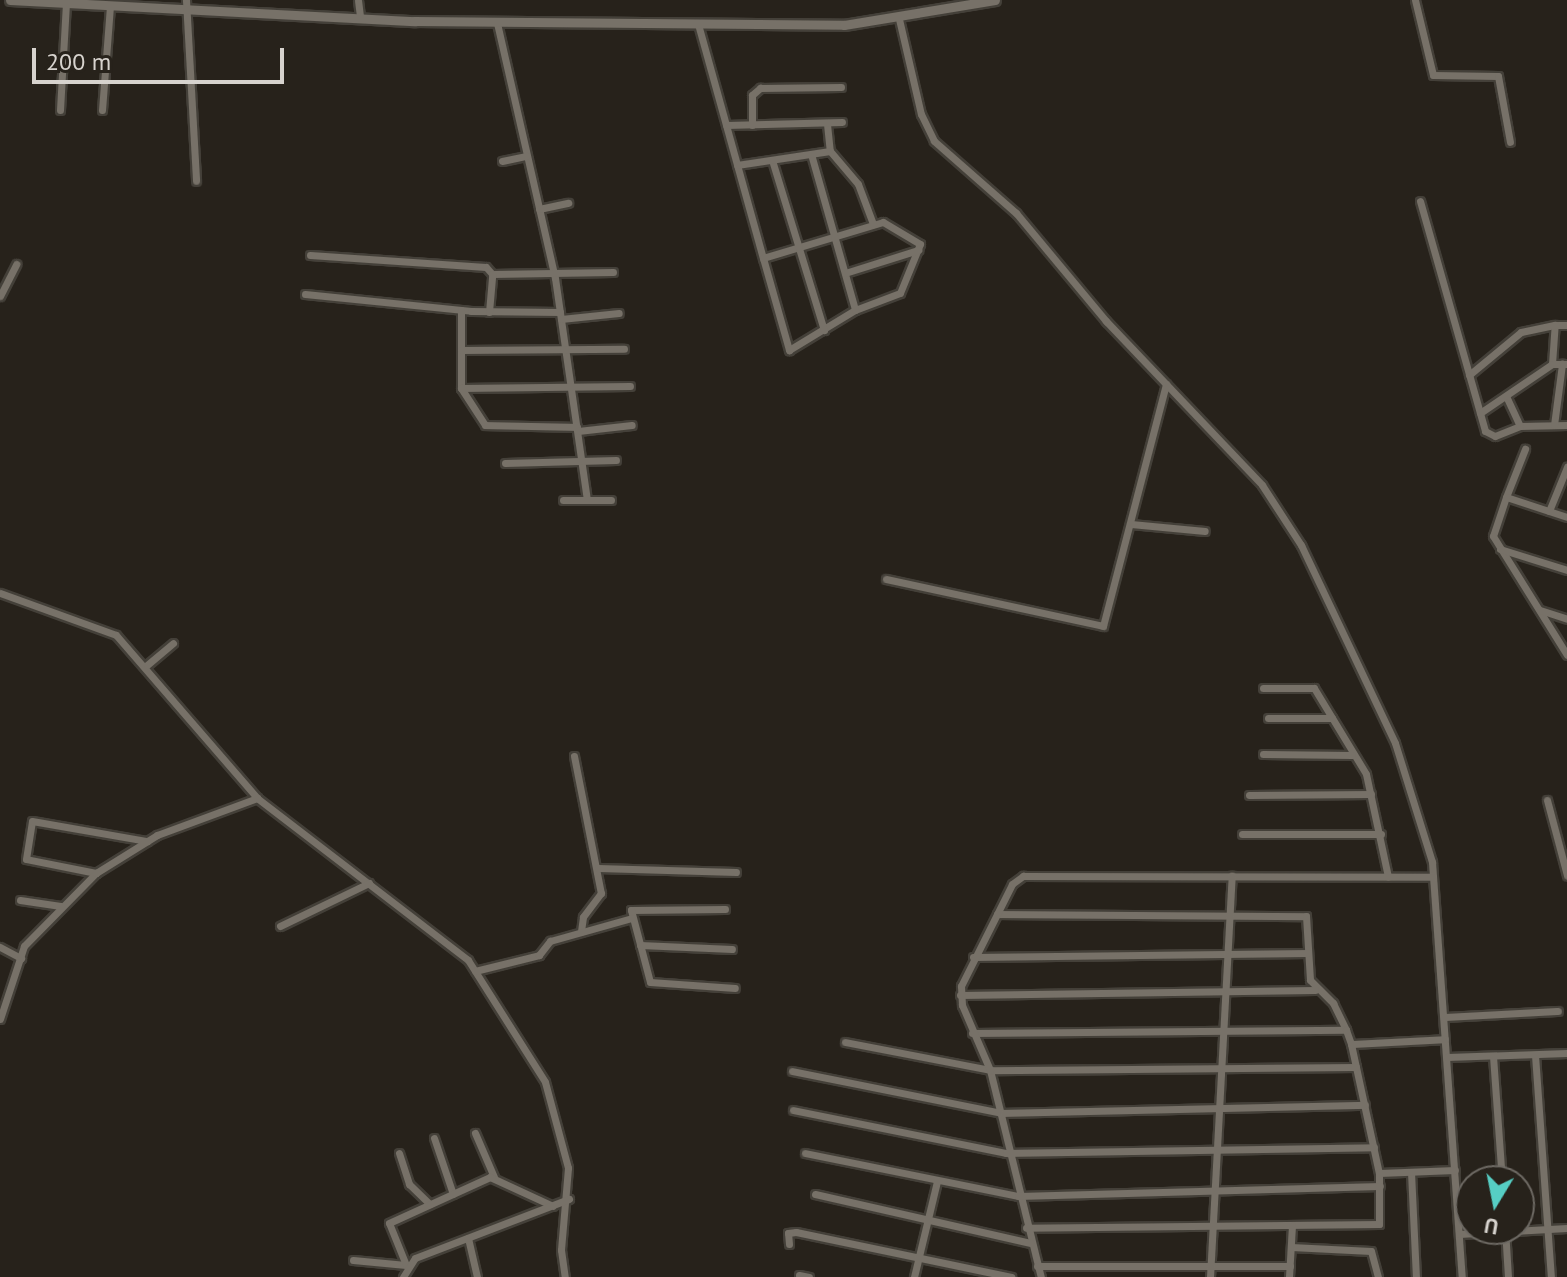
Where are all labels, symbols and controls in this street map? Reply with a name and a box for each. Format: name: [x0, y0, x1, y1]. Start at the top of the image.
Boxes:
scale bar: [36, 32, 288, 82]
text: 200 m: [46, 46, 111, 77]
north arrow: [1455, 1165, 1535, 1245]
text: U: [1482, 1212, 1500, 1242]

